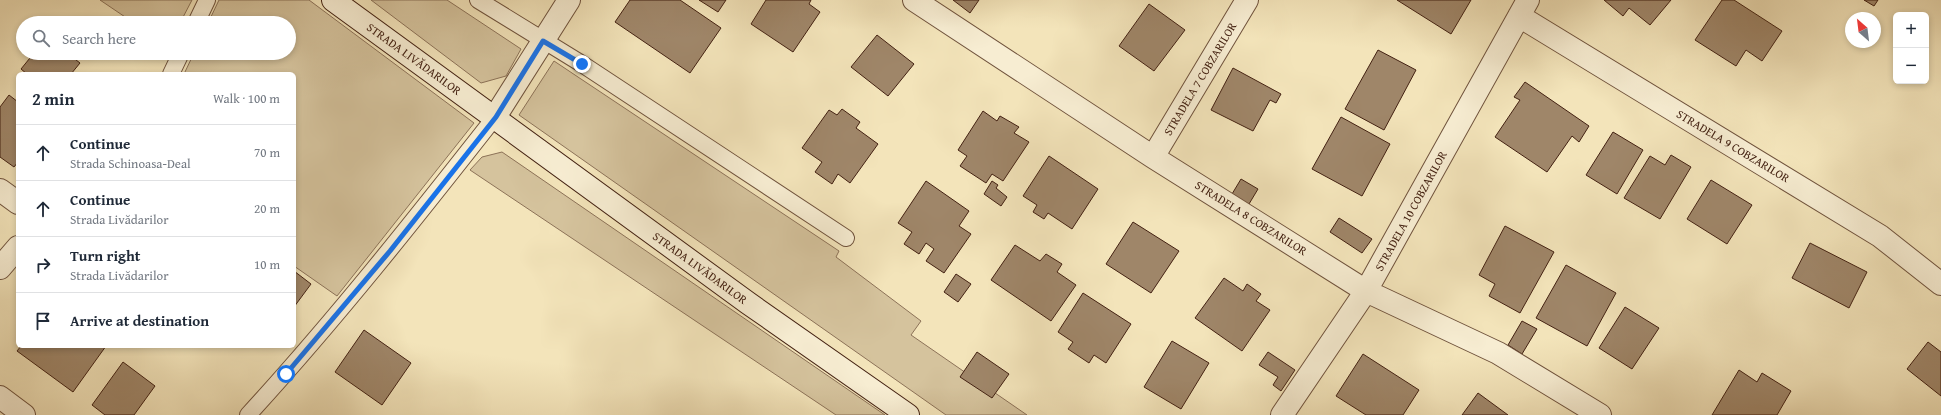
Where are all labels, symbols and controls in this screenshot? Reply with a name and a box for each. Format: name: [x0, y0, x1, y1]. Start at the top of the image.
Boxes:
north arrow: [1845, 12, 1881, 48]
map controls: [1893, 12, 1929, 84]
button: +: [1893, 12, 1929, 48]
search box: [16, 16, 296, 60]
street label: STRADA LIVĂDARILOR: [364, 18, 465, 99]
street label: STRADELA 7 COBZARILOR: [1159, 19, 1240, 139]
icon: search: [30, 27, 52, 49]
text: Search here: [62, 28, 136, 49]
button: −: [1893, 48, 1929, 84]
route end: [573, 55, 591, 73]
text: 2 min: [32, 86, 74, 111]
text: Walk · 100 m: [213, 89, 280, 108]
street label: STRADELA 9 COBZARILOR: [1673, 105, 1793, 186]
text: Continue: [70, 133, 131, 154]
icon: ahead: [32, 142, 54, 164]
text: 70 m: [254, 143, 280, 162]
street label: STRADELA 10 COBZARILOR: [1370, 148, 1451, 274]
text: Strada Schinoasa-Deal: [70, 154, 191, 173]
street label: STRADELA 8 COBZARILOR: [1192, 176, 1311, 259]
text: Continue: [70, 189, 131, 210]
icon: ahead: [32, 198, 54, 220]
text: 20 m: [254, 199, 280, 218]
text: Strada Livădarilor: [70, 210, 169, 229]
street label: STRADA LIVĂDARILOR: [650, 227, 751, 308]
text: Turn right: [70, 245, 141, 266]
icon: right: [32, 254, 54, 276]
text: 10 m: [254, 255, 280, 274]
text: Strada Livădarilor: [70, 266, 169, 285]
icon: arrive: [32, 310, 54, 332]
text: Arrive at destination: [70, 310, 209, 331]
route start: [277, 365, 295, 383]

